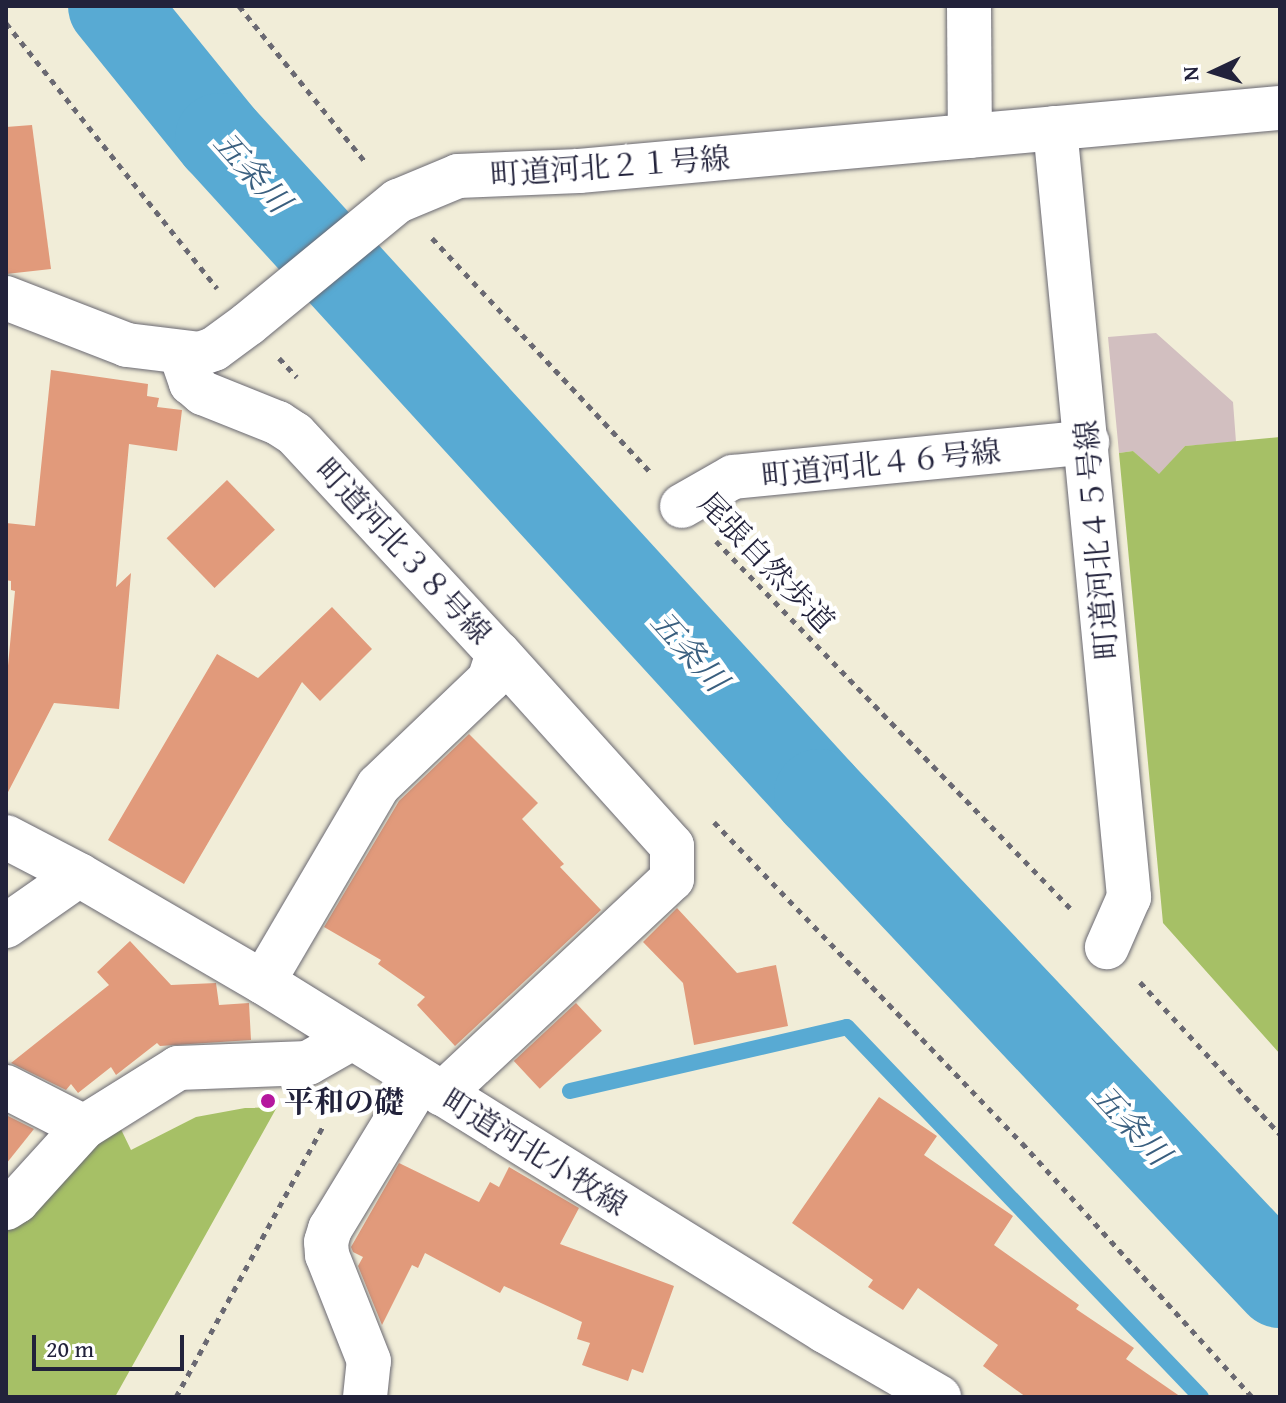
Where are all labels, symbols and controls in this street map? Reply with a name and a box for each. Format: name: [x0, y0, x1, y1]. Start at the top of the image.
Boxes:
north arrow: [1174, 32, 1254, 112]
text: N: [1174, 65, 1207, 82]
water label: 五条川: [206, 123, 298, 221]
street label: 町道河北２１号線: [489, 140, 731, 192]
street label: 町道河北４５号線: [1068, 419, 1124, 661]
street label: 町道河北４６号線: [760, 433, 1002, 493]
street label: 町道河北３８号線: [309, 451, 499, 651]
street label: 尾張自然歩道: [692, 485, 842, 639]
water label: 五条川: [643, 602, 735, 700]
water label: 五条川: [1084, 1077, 1178, 1173]
street label: 町道河北小牧線: [436, 1081, 634, 1223]
place label: 平和の礎: [284, 1083, 404, 1119]
marker: 平和の礎: [259, 1092, 277, 1110]
scale bar: [36, 1319, 188, 1369]
text: 20 m: [46, 1331, 94, 1366]

